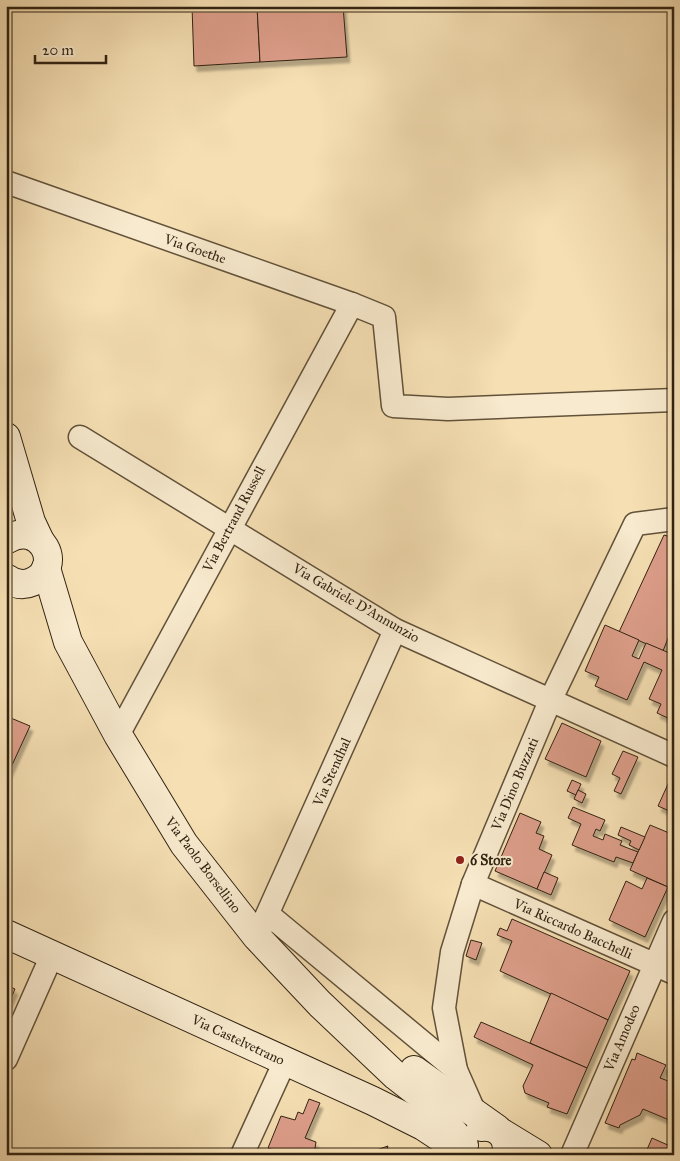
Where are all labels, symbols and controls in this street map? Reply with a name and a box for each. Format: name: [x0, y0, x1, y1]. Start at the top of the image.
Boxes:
scale bar: [35, 32, 106, 64]
text: 20 m: [42, 41, 74, 59]
street label: Via Goethe: [161, 230, 228, 268]
street label: Via Bertrand Russell: [198, 463, 269, 576]
street label: Via Gabriele D'Annunzio: [289, 559, 422, 646]
street label: Via Stendhal: [309, 735, 355, 810]
street label: Via Dino Buzzati: [487, 735, 542, 834]
street label: Via Paolo Borsellino: [161, 813, 245, 916]
place label: 6 Store: [470, 852, 511, 869]
marker: 6 Store: [454, 854, 466, 866]
street label: Via Riccardo Bacchelli: [510, 895, 635, 963]
street label: Via Amodeo: [600, 1002, 644, 1075]
street label: Via Castelvetrano: [188, 1011, 287, 1069]

